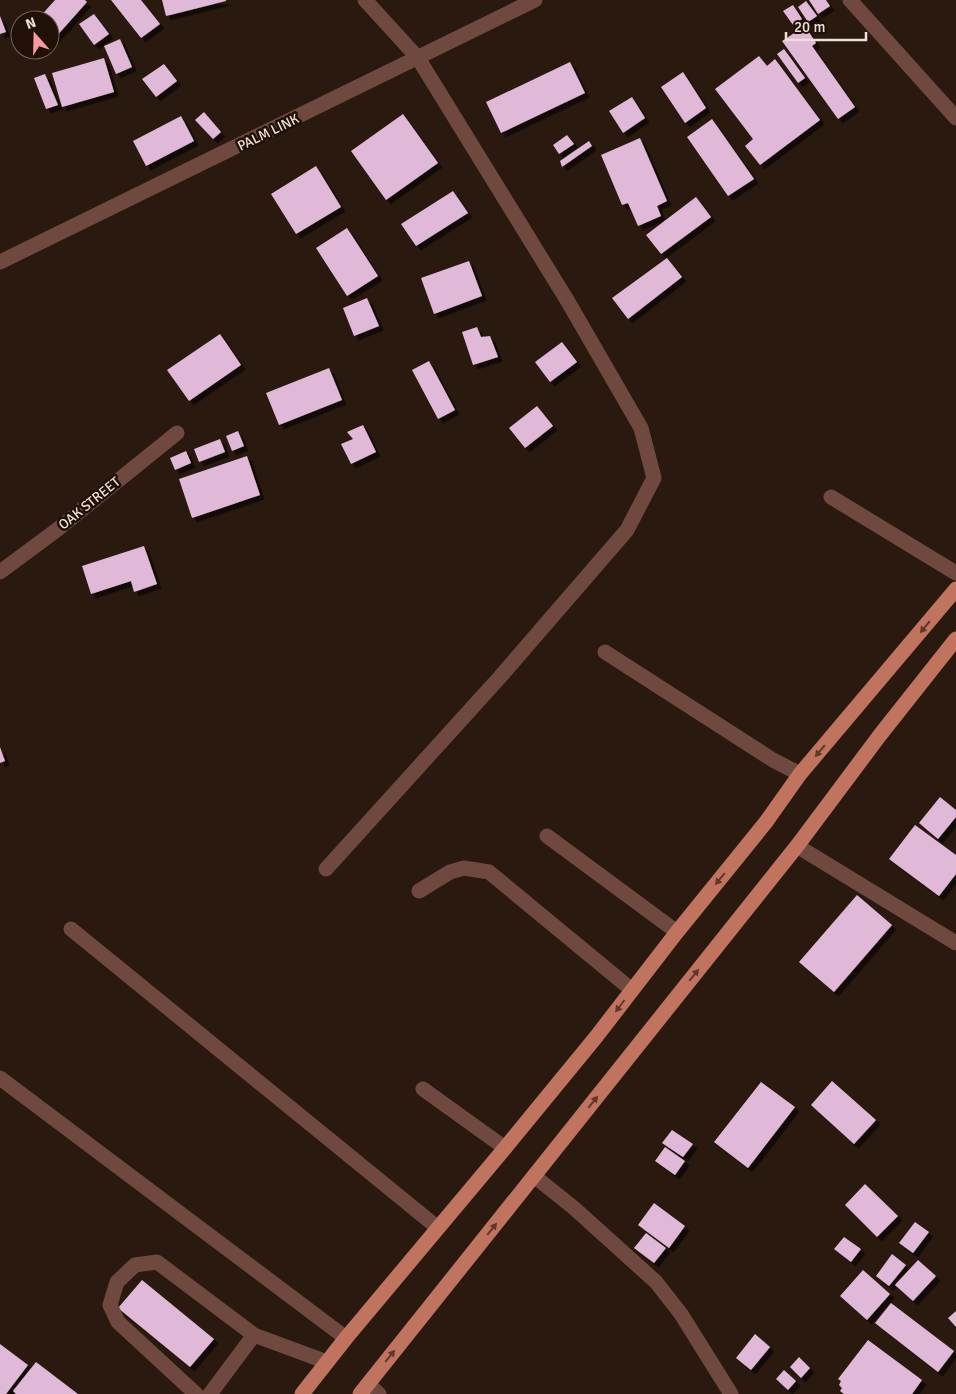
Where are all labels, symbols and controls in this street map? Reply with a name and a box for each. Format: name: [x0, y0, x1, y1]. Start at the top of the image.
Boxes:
north arrow: [10, 10, 60, 60]
scale bar: [786, 10, 866, 42]
text: N: [23, 14, 38, 33]
text: 20 m: [794, 18, 825, 36]
street label: PALM LINK: [235, 110, 302, 155]
street label: OAK STREET: [55, 473, 124, 533]
one-way arrow: [920, 620, 931, 633]
one-way arrow: [814, 744, 826, 756]
one-way arrow: [714, 872, 726, 884]
one-way arrow: [689, 969, 700, 982]
one-way arrow: [614, 999, 625, 1012]
one-way arrow: [588, 1095, 598, 1109]
one-way arrow: [486, 1223, 497, 1236]
one-way arrow: [385, 1350, 396, 1363]

